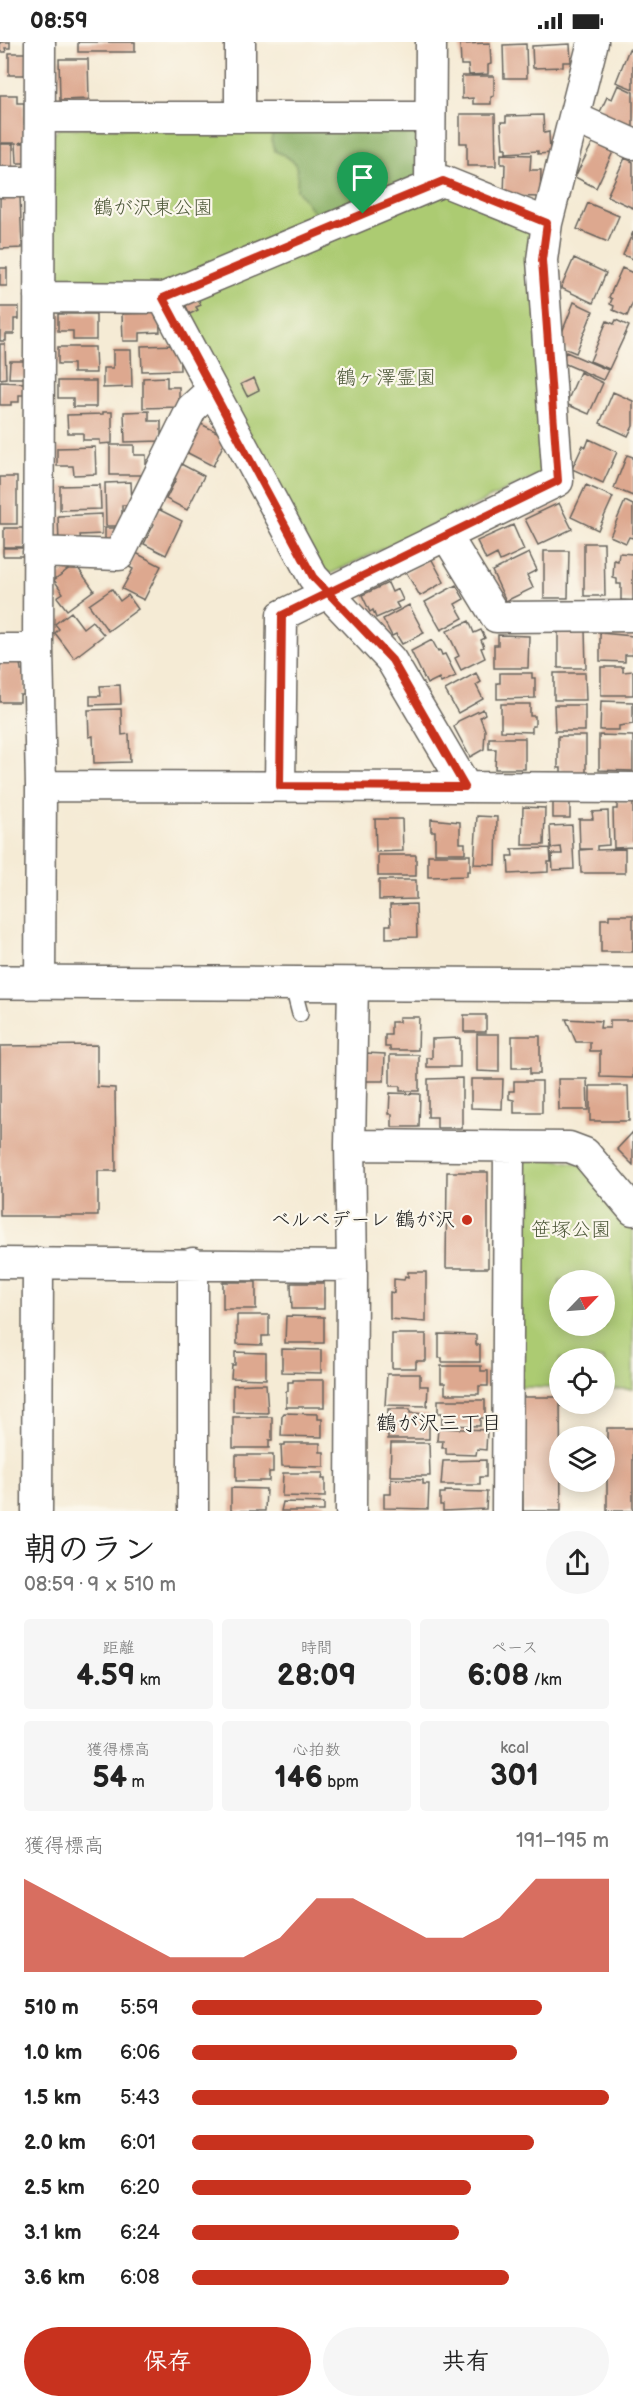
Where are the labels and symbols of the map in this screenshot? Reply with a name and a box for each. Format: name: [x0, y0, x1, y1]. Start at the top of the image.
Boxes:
pin: [337, 152, 388, 214]
park label: 鶴が沢東公園: [93, 196, 213, 220]
park label: 鶴ヶ澤霊園: [336, 366, 436, 390]
place label: ベルベデーレ 鶴が沢: [271, 1208, 455, 1232]
marker: ベルベデーレ 鶴が沢: [460, 1213, 474, 1227]
park label: 笹塚公園: [531, 1218, 611, 1242]
north arrow: [549, 1270, 615, 1336]
district label: 鶴が沢三丁目: [376, 1411, 502, 1436]

